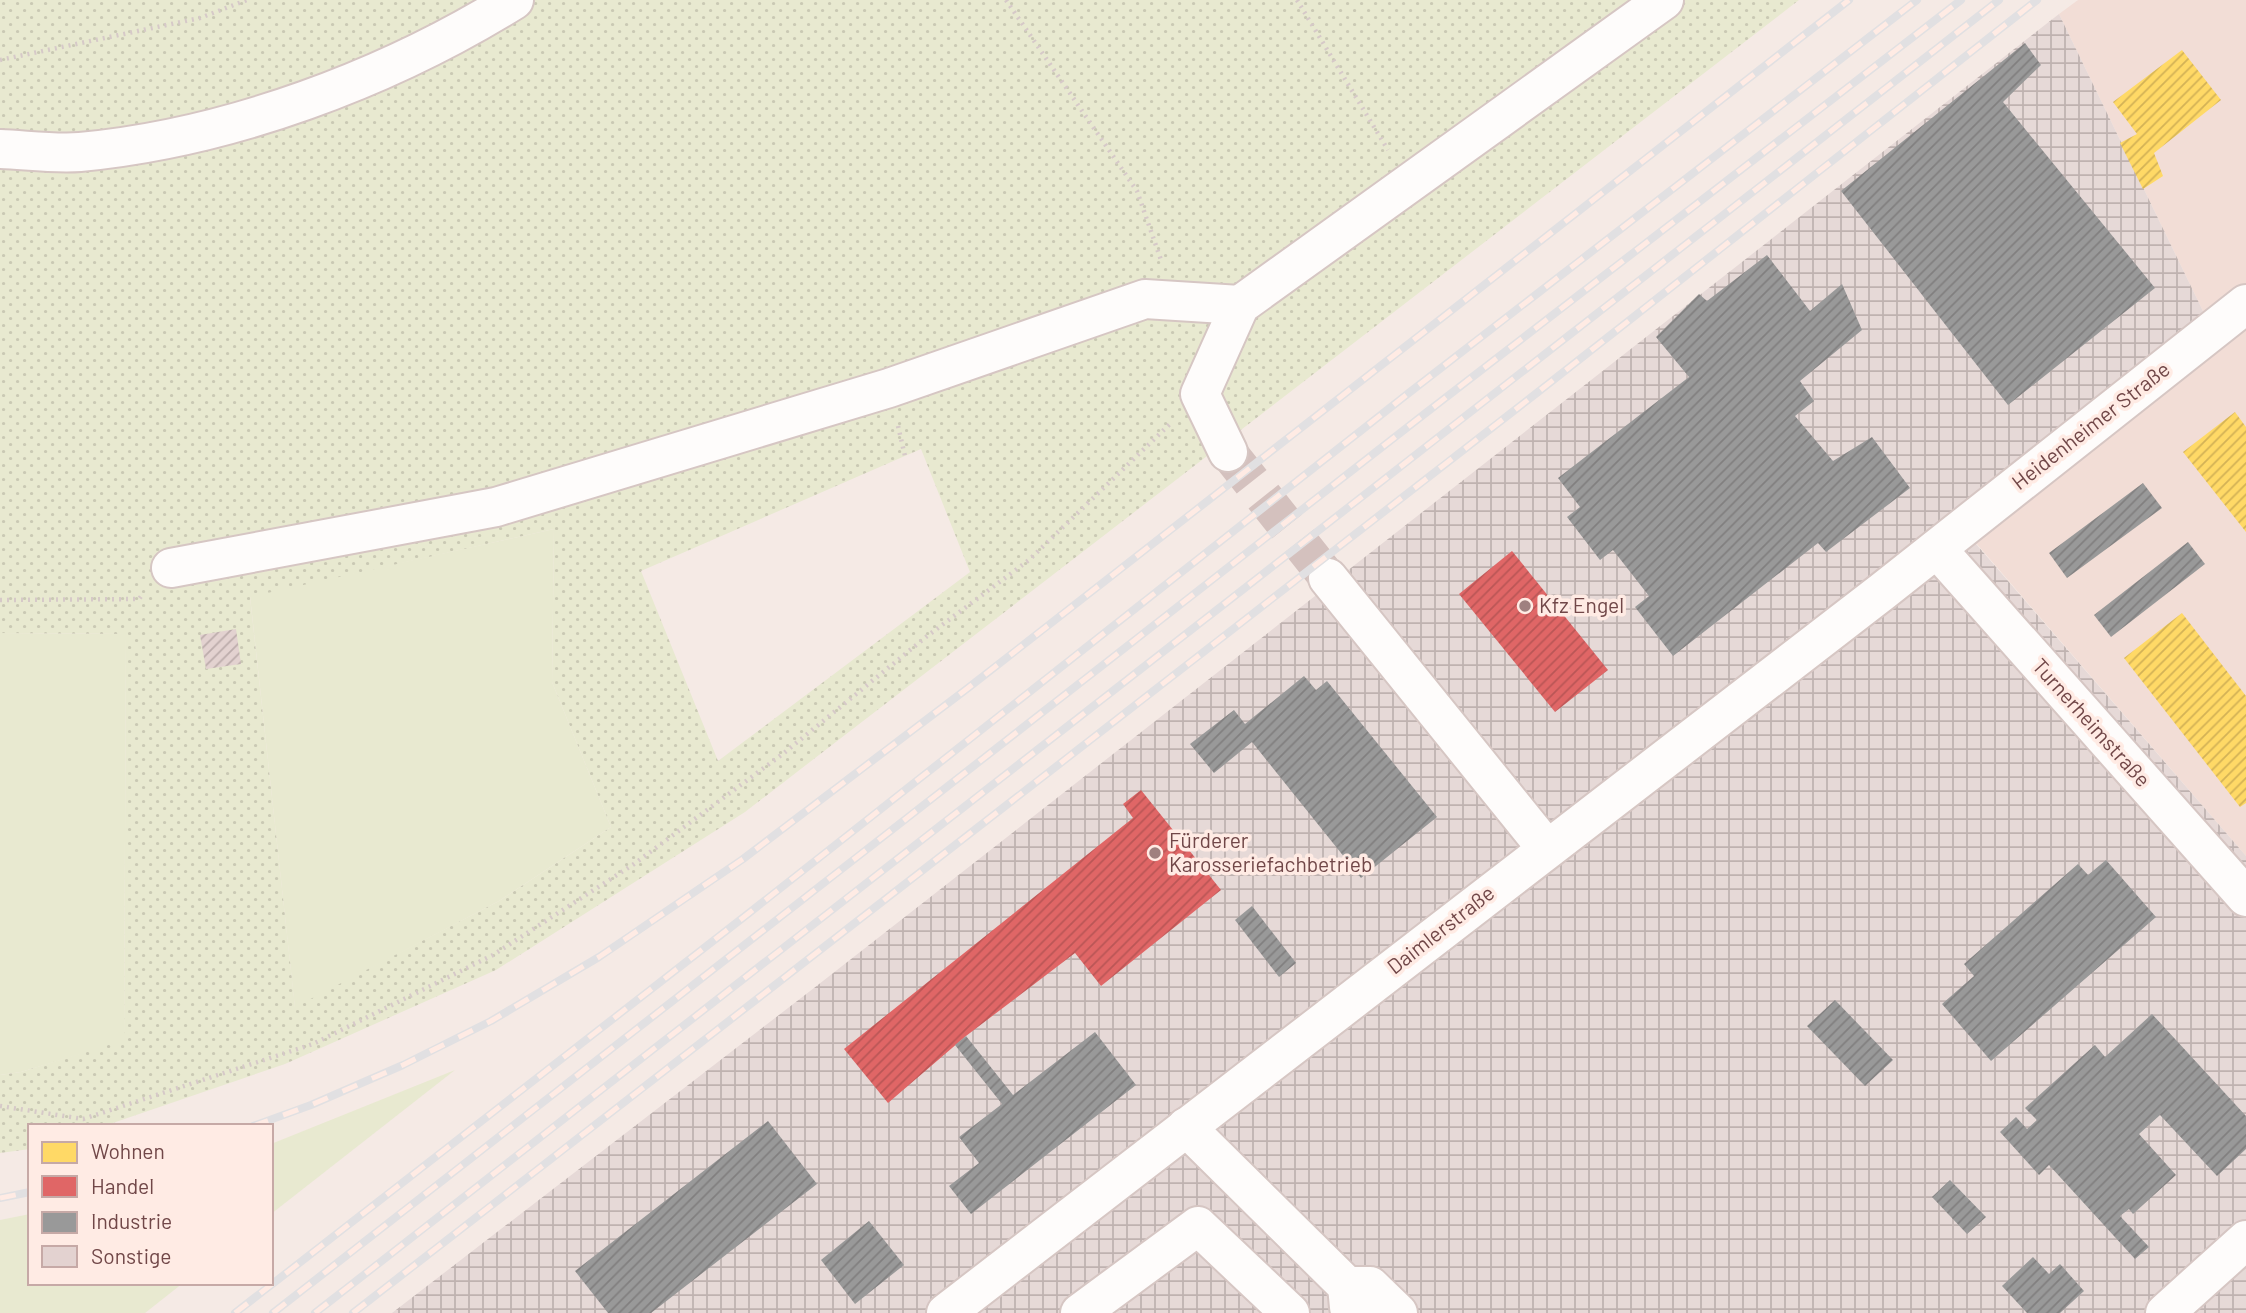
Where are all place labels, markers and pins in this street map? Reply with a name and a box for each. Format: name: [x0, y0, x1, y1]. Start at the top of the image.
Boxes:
place label: Kfz Engel: [1539, 592, 1624, 617]
marker: Kfz Engel: [1517, 598, 1533, 614]
place label: Fürderer Karosseriefachbetrieb: [1169, 827, 1372, 876]
marker: Fürderer Karosseriefachbetrieb: [1147, 845, 1163, 861]

